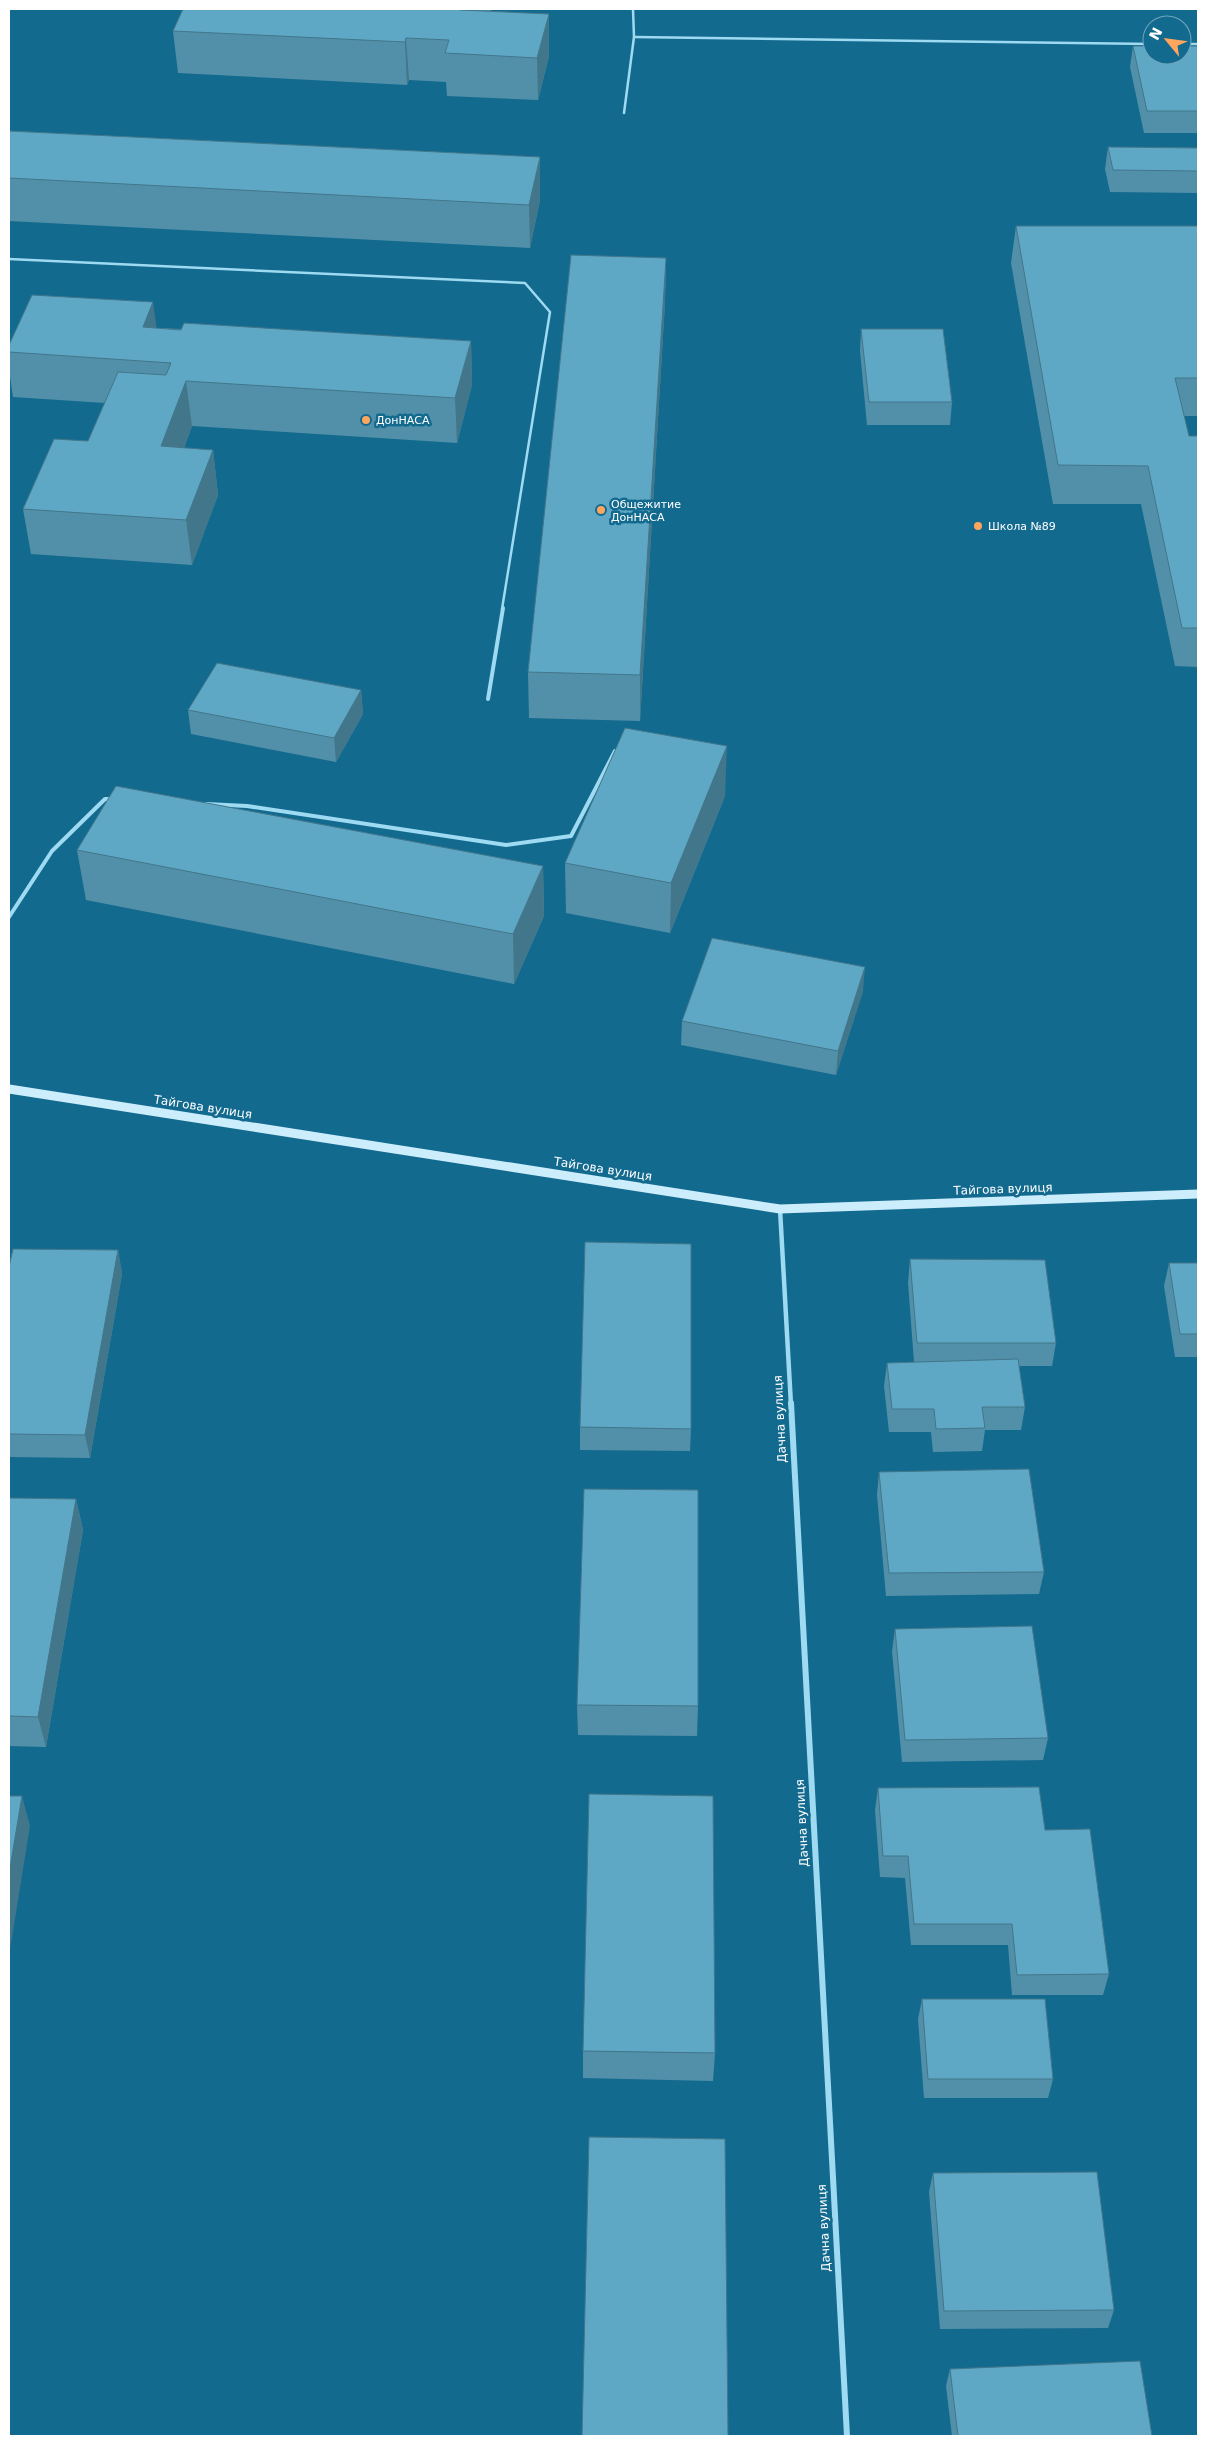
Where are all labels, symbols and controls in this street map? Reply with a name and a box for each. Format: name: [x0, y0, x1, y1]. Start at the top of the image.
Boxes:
north arrow: [1142, 15, 1192, 65]
text: N: [1146, 25, 1165, 43]
marker: ДонНАСА: [360, 414, 372, 426]
place label: ДонНАСА: [376, 414, 430, 427]
place label: Общежитие ДонНАСА: [611, 498, 681, 524]
marker: Общежитие ДонНАСА: [595, 504, 607, 516]
marker: Школа №89: [972, 520, 984, 532]
place label: Школа №89: [988, 520, 1056, 533]
street label: Тайгова вулиця: [152, 1092, 253, 1122]
street label: Тайгова вулиця: [552, 1154, 653, 1184]
street label: Тайгова вулиця: [952, 1180, 1053, 1198]
street label: Дачна вулиця: [771, 1375, 789, 1463]
street label: Дачна вулиця: [793, 1779, 811, 1867]
street label: Дачна вулиця: [815, 2184, 833, 2272]

